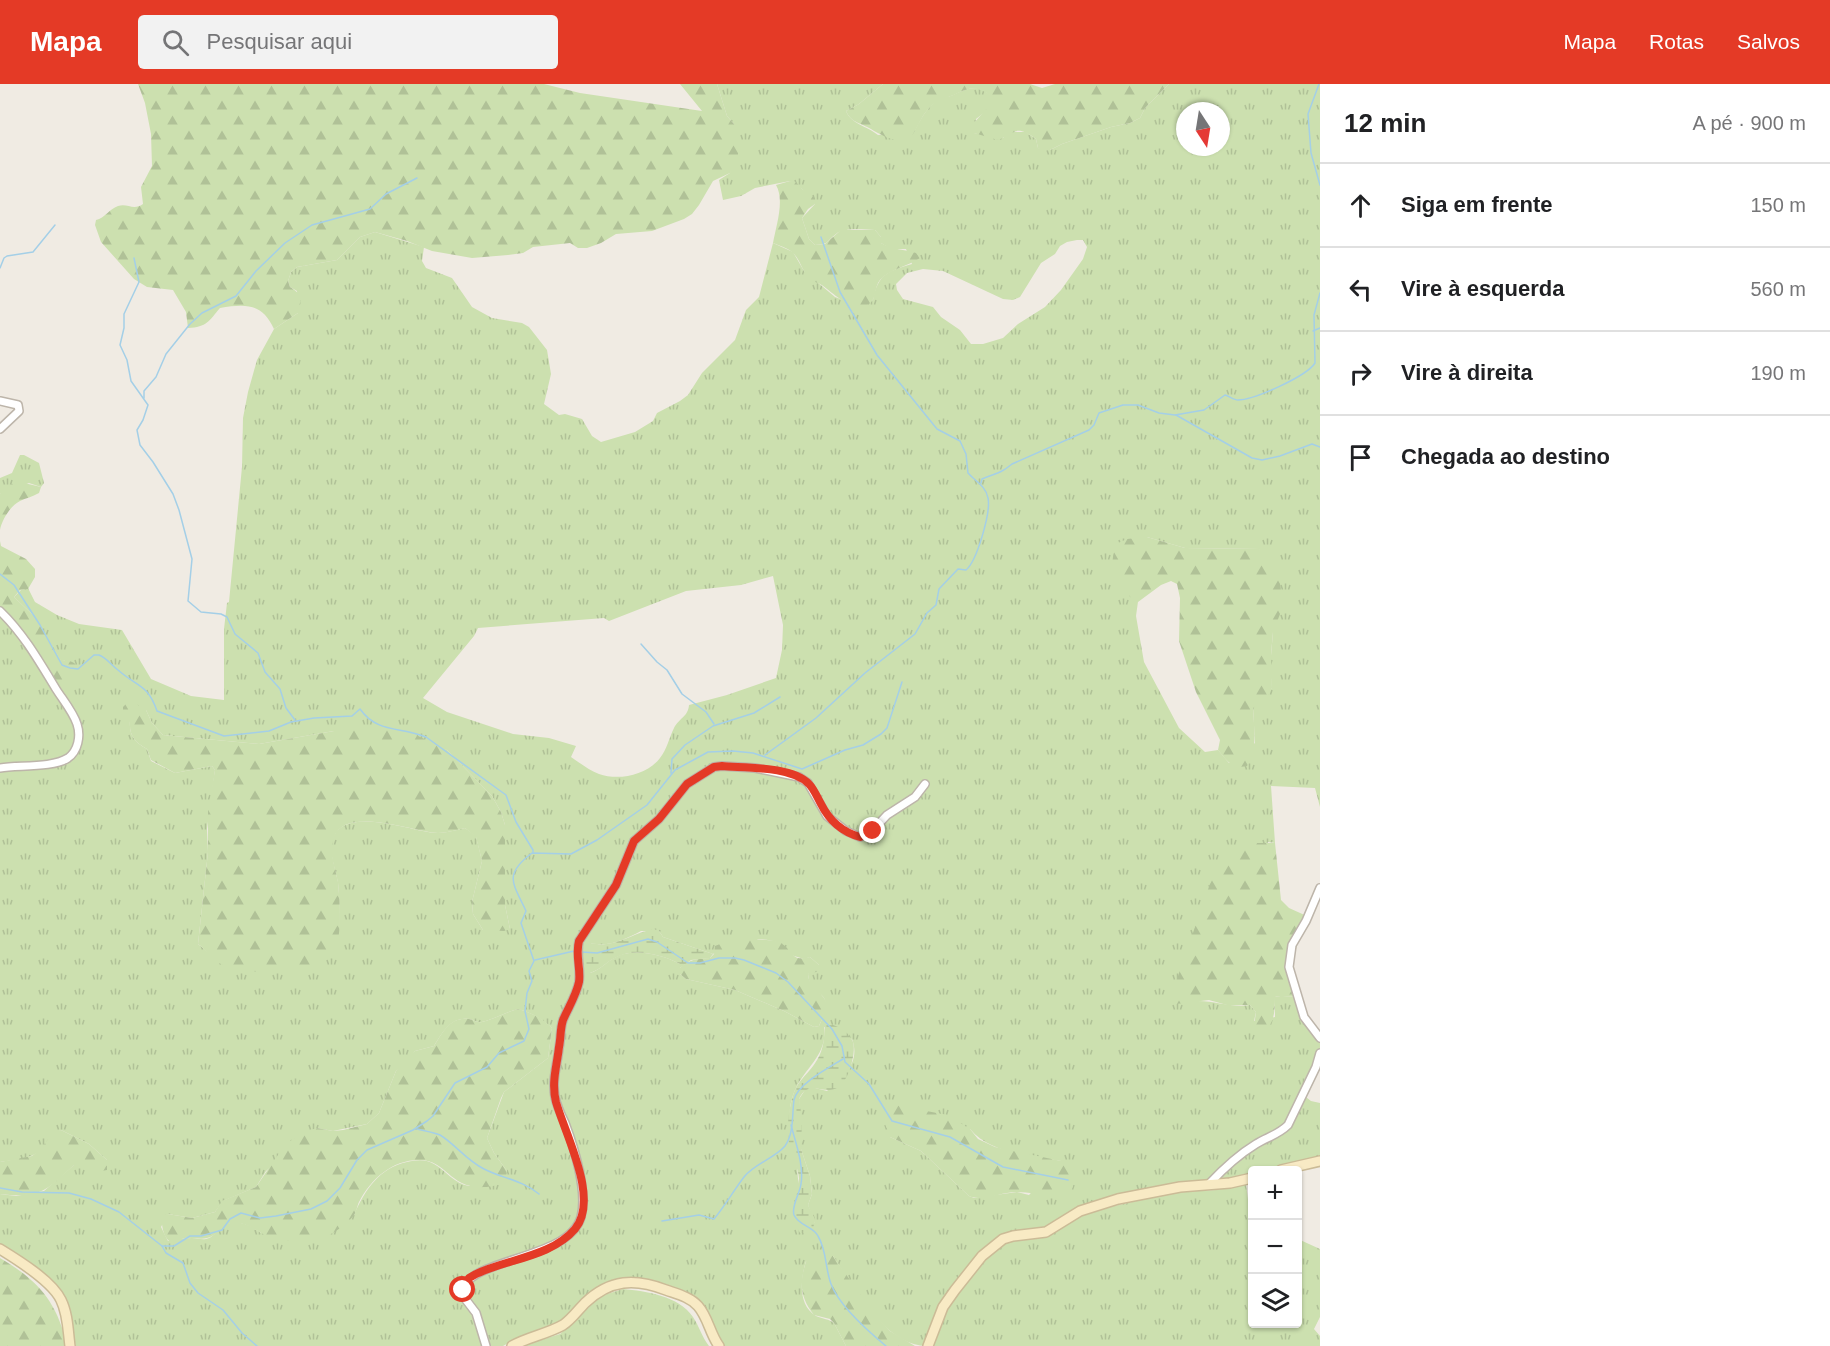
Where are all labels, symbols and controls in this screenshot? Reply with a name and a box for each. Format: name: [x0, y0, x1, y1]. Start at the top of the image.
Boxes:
search box: [138, 15, 558, 69]
text: Mapa: [30, 26, 102, 57]
icon: search: [159, 26, 192, 59]
text: Pesquisar aqui: [207, 29, 352, 54]
text: Mapa: [1564, 30, 1616, 53]
text: Rotas: [1649, 30, 1704, 53]
text: Salvos: [1737, 30, 1800, 53]
north arrow: [1176, 102, 1230, 156]
text: 12 min: [1344, 108, 1426, 138]
text: A pé · 900 m: [1693, 112, 1806, 134]
icon: ahead: [1344, 189, 1377, 222]
text: Siga em frente: [1401, 192, 1553, 217]
text: 150 m: [1750, 194, 1806, 216]
icon: left: [1344, 273, 1377, 306]
text: Vire à esquerda: [1401, 276, 1564, 301]
text: 560 m: [1750, 278, 1806, 300]
icon: right: [1344, 357, 1377, 390]
text: Vire à direita: [1401, 360, 1533, 385]
text: 190 m: [1750, 362, 1806, 384]
icon: arrive: [1344, 441, 1377, 474]
text: Chegada ao destino: [1401, 444, 1610, 469]
route end: [859, 817, 885, 843]
map controls: [1248, 1166, 1302, 1328]
button: +: [1248, 1166, 1302, 1220]
button: −: [1248, 1220, 1302, 1274]
button: layers: [1248, 1274, 1302, 1328]
route start: [449, 1276, 475, 1302]

